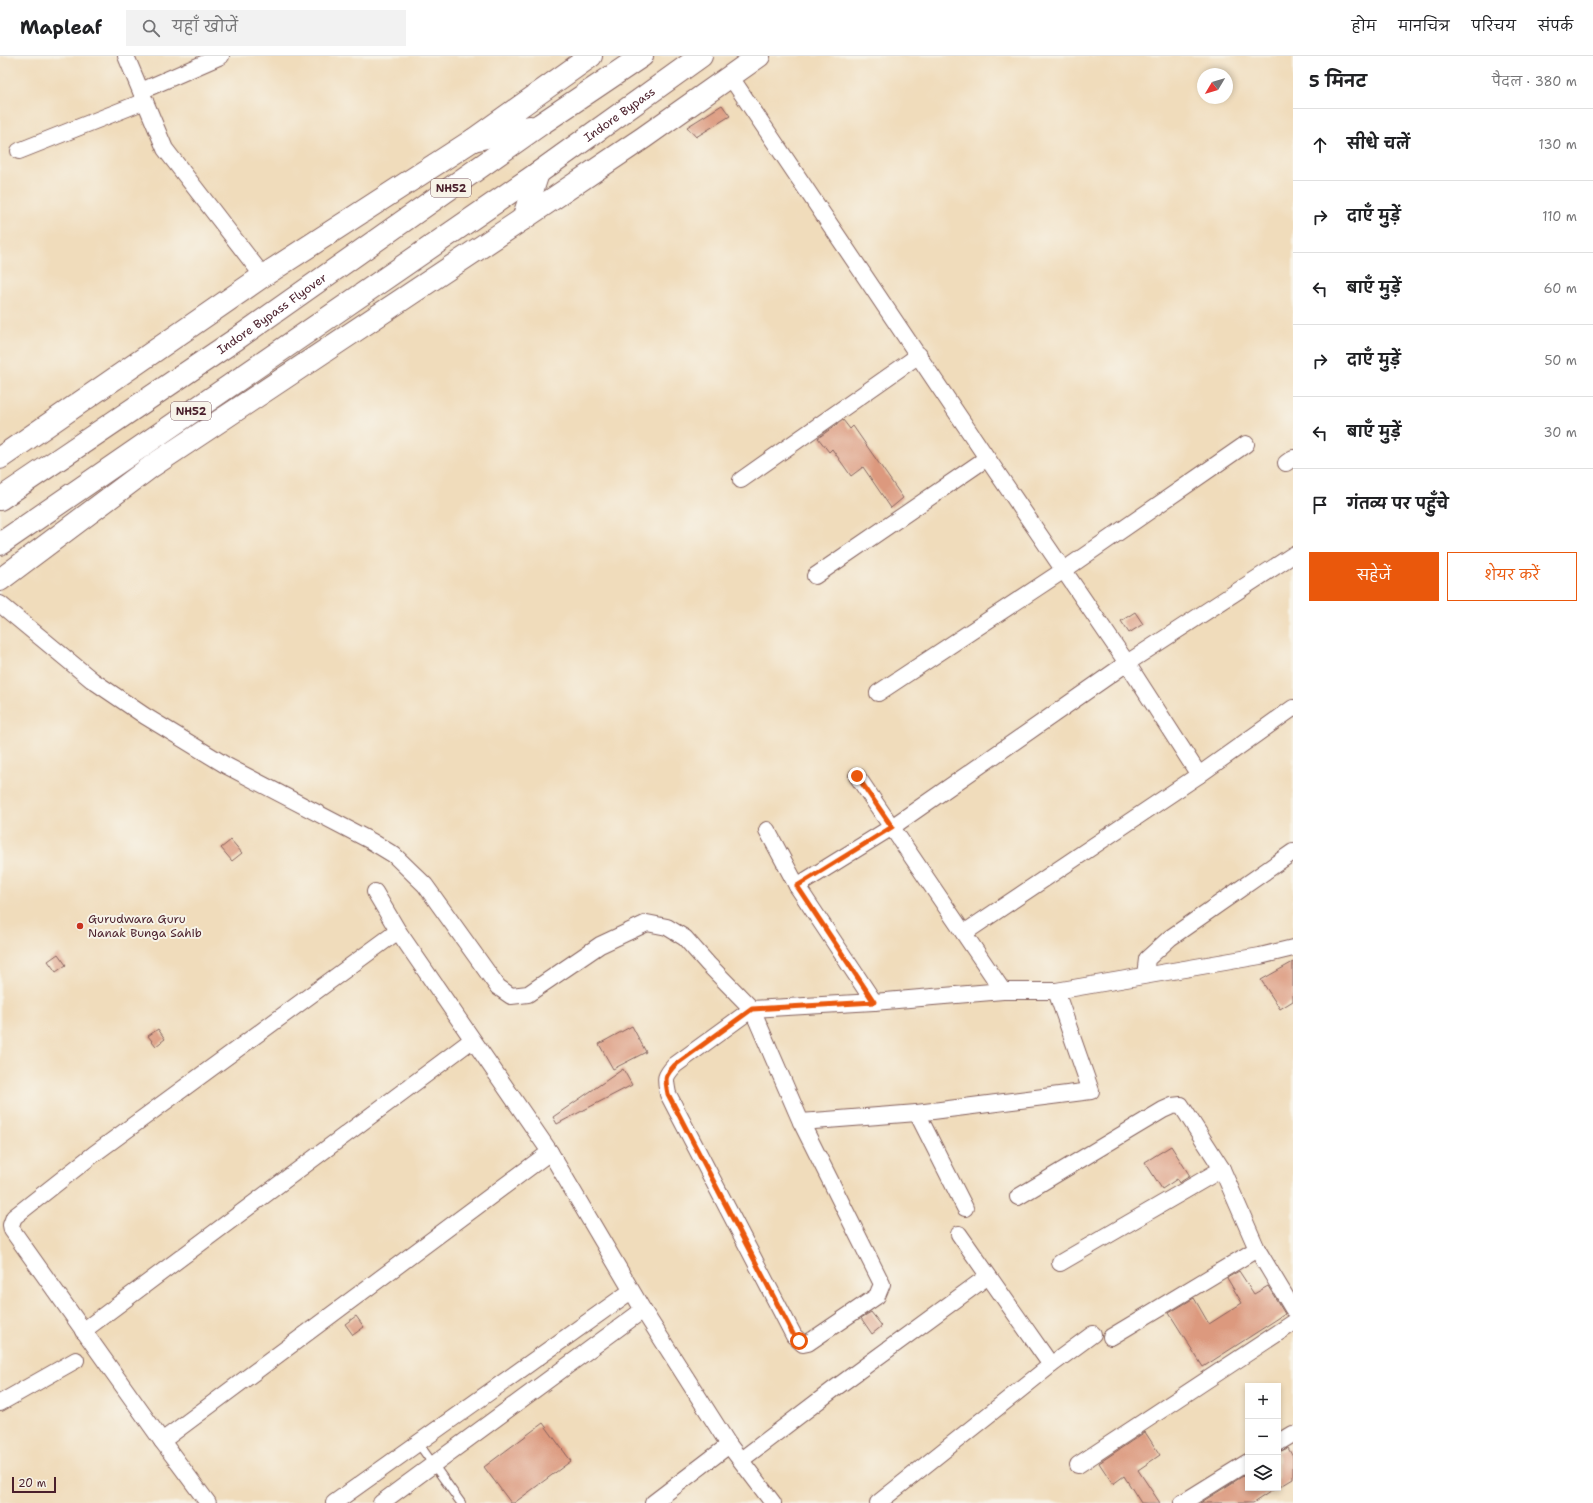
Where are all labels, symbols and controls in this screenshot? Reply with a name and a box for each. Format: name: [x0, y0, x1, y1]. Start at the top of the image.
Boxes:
search box: [126, 10, 406, 46]
text: Mapleaf: [20, 15, 102, 40]
icon: search: [140, 17, 162, 39]
text: यहाँ खोजें: [172, 17, 238, 37]
text: होम: [1352, 17, 1376, 35]
text: मानचित्र: [1398, 17, 1450, 35]
text: परिचय: [1472, 17, 1516, 35]
text: संपर्क: [1538, 17, 1573, 35]
north arrow: [1197, 68, 1233, 104]
text: 5 मिनट: [1309, 70, 1367, 92]
text: पैदल · 380 m: [1492, 73, 1577, 90]
street label: Indore Bypass: [581, 83, 658, 145]
icon: ahead: [1309, 134, 1331, 156]
text: सीधे चलें: [1347, 134, 1410, 154]
text: 130 m: [1539, 136, 1577, 153]
road number: NH52: [431, 179, 471, 197]
icon: right: [1309, 206, 1331, 228]
text: दाएँ मुड़ें: [1347, 206, 1401, 226]
text: 110 m: [1542, 208, 1577, 225]
street label: Indore Bypass Flyover: [214, 270, 330, 358]
icon: left: [1309, 278, 1331, 300]
text: बाएँ मुड़ें: [1347, 278, 1401, 298]
text: 60 m: [1544, 280, 1577, 297]
icon: right: [1309, 350, 1331, 372]
text: दाएँ मुड़ें: [1347, 350, 1401, 370]
text: 50 m: [1544, 352, 1577, 369]
road number: NH52: [171, 402, 211, 420]
icon: left: [1309, 422, 1331, 444]
text: बाएँ मुड़ें: [1347, 422, 1401, 442]
text: 30 m: [1543, 424, 1577, 441]
icon: arrive: [1309, 494, 1331, 516]
text: गंतव्य पर पहुँचे: [1347, 494, 1449, 514]
button: सहेजें: [1309, 552, 1439, 601]
button: शेयर करें: [1447, 552, 1577, 601]
route end: [848, 767, 866, 785]
place label: Gurudwara Guru Nanak Bunga Sahib: [88, 911, 202, 941]
marker: Gurudwara Guru Nanak Bunga Sahib: [75, 921, 85, 931]
route start: [790, 1332, 808, 1350]
map controls: [1245, 1383, 1281, 1491]
button: +: [1245, 1383, 1281, 1419]
button: −: [1245, 1419, 1281, 1455]
button: layers: [1245, 1455, 1281, 1491]
scale bar: [12, 1475, 56, 1494]
text: 20 m: [18, 1476, 46, 1491]

